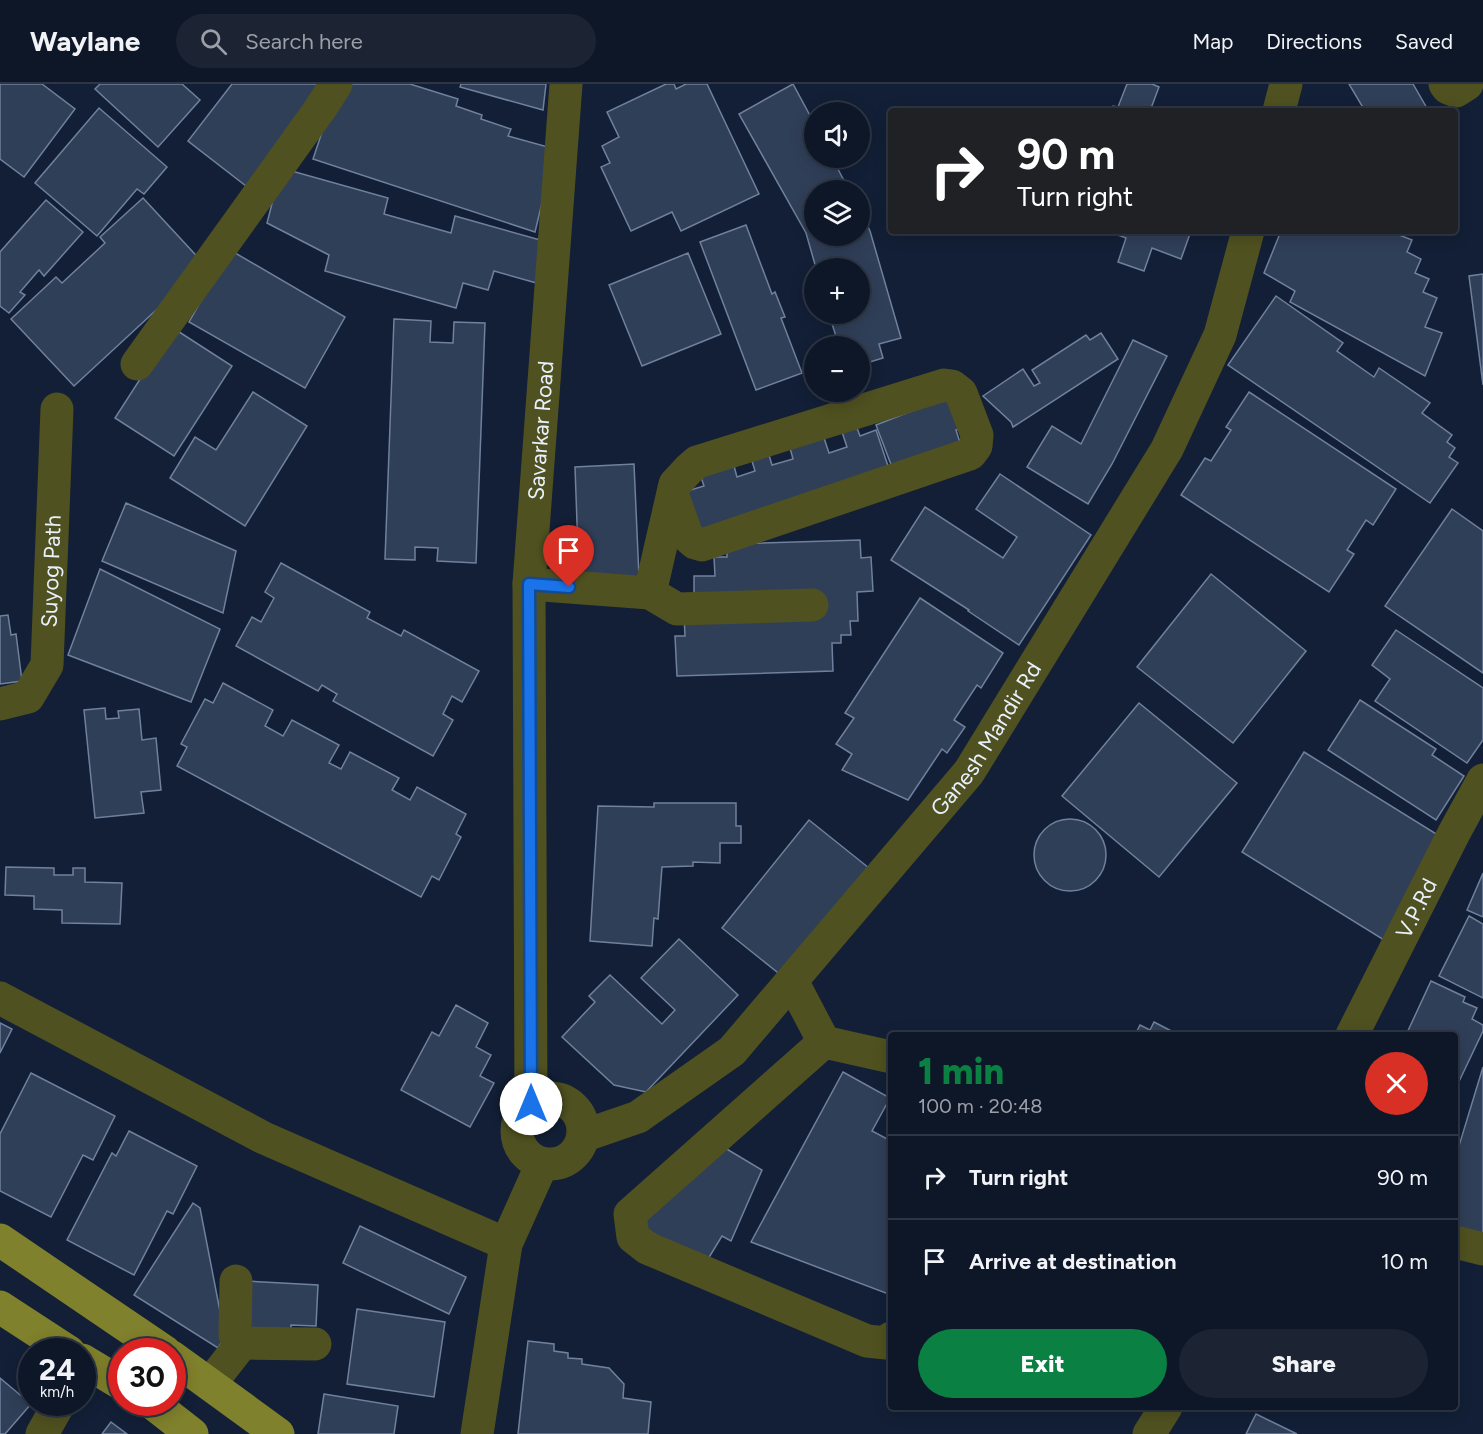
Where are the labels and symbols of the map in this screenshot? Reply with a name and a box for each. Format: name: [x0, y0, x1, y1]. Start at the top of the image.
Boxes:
street label: Savarkar Road: [522, 360, 559, 501]
street label: Suyog Path: [35, 514, 67, 628]
pin: [543, 525, 594, 587]
street label: Ganesh Mandir Rd: [925, 657, 1047, 822]
street label: V.P.Rd: [1390, 874, 1443, 943]
position arrow: [499, 1072, 563, 1136]
speed limit sign: 30: [108, 1338, 186, 1416]

